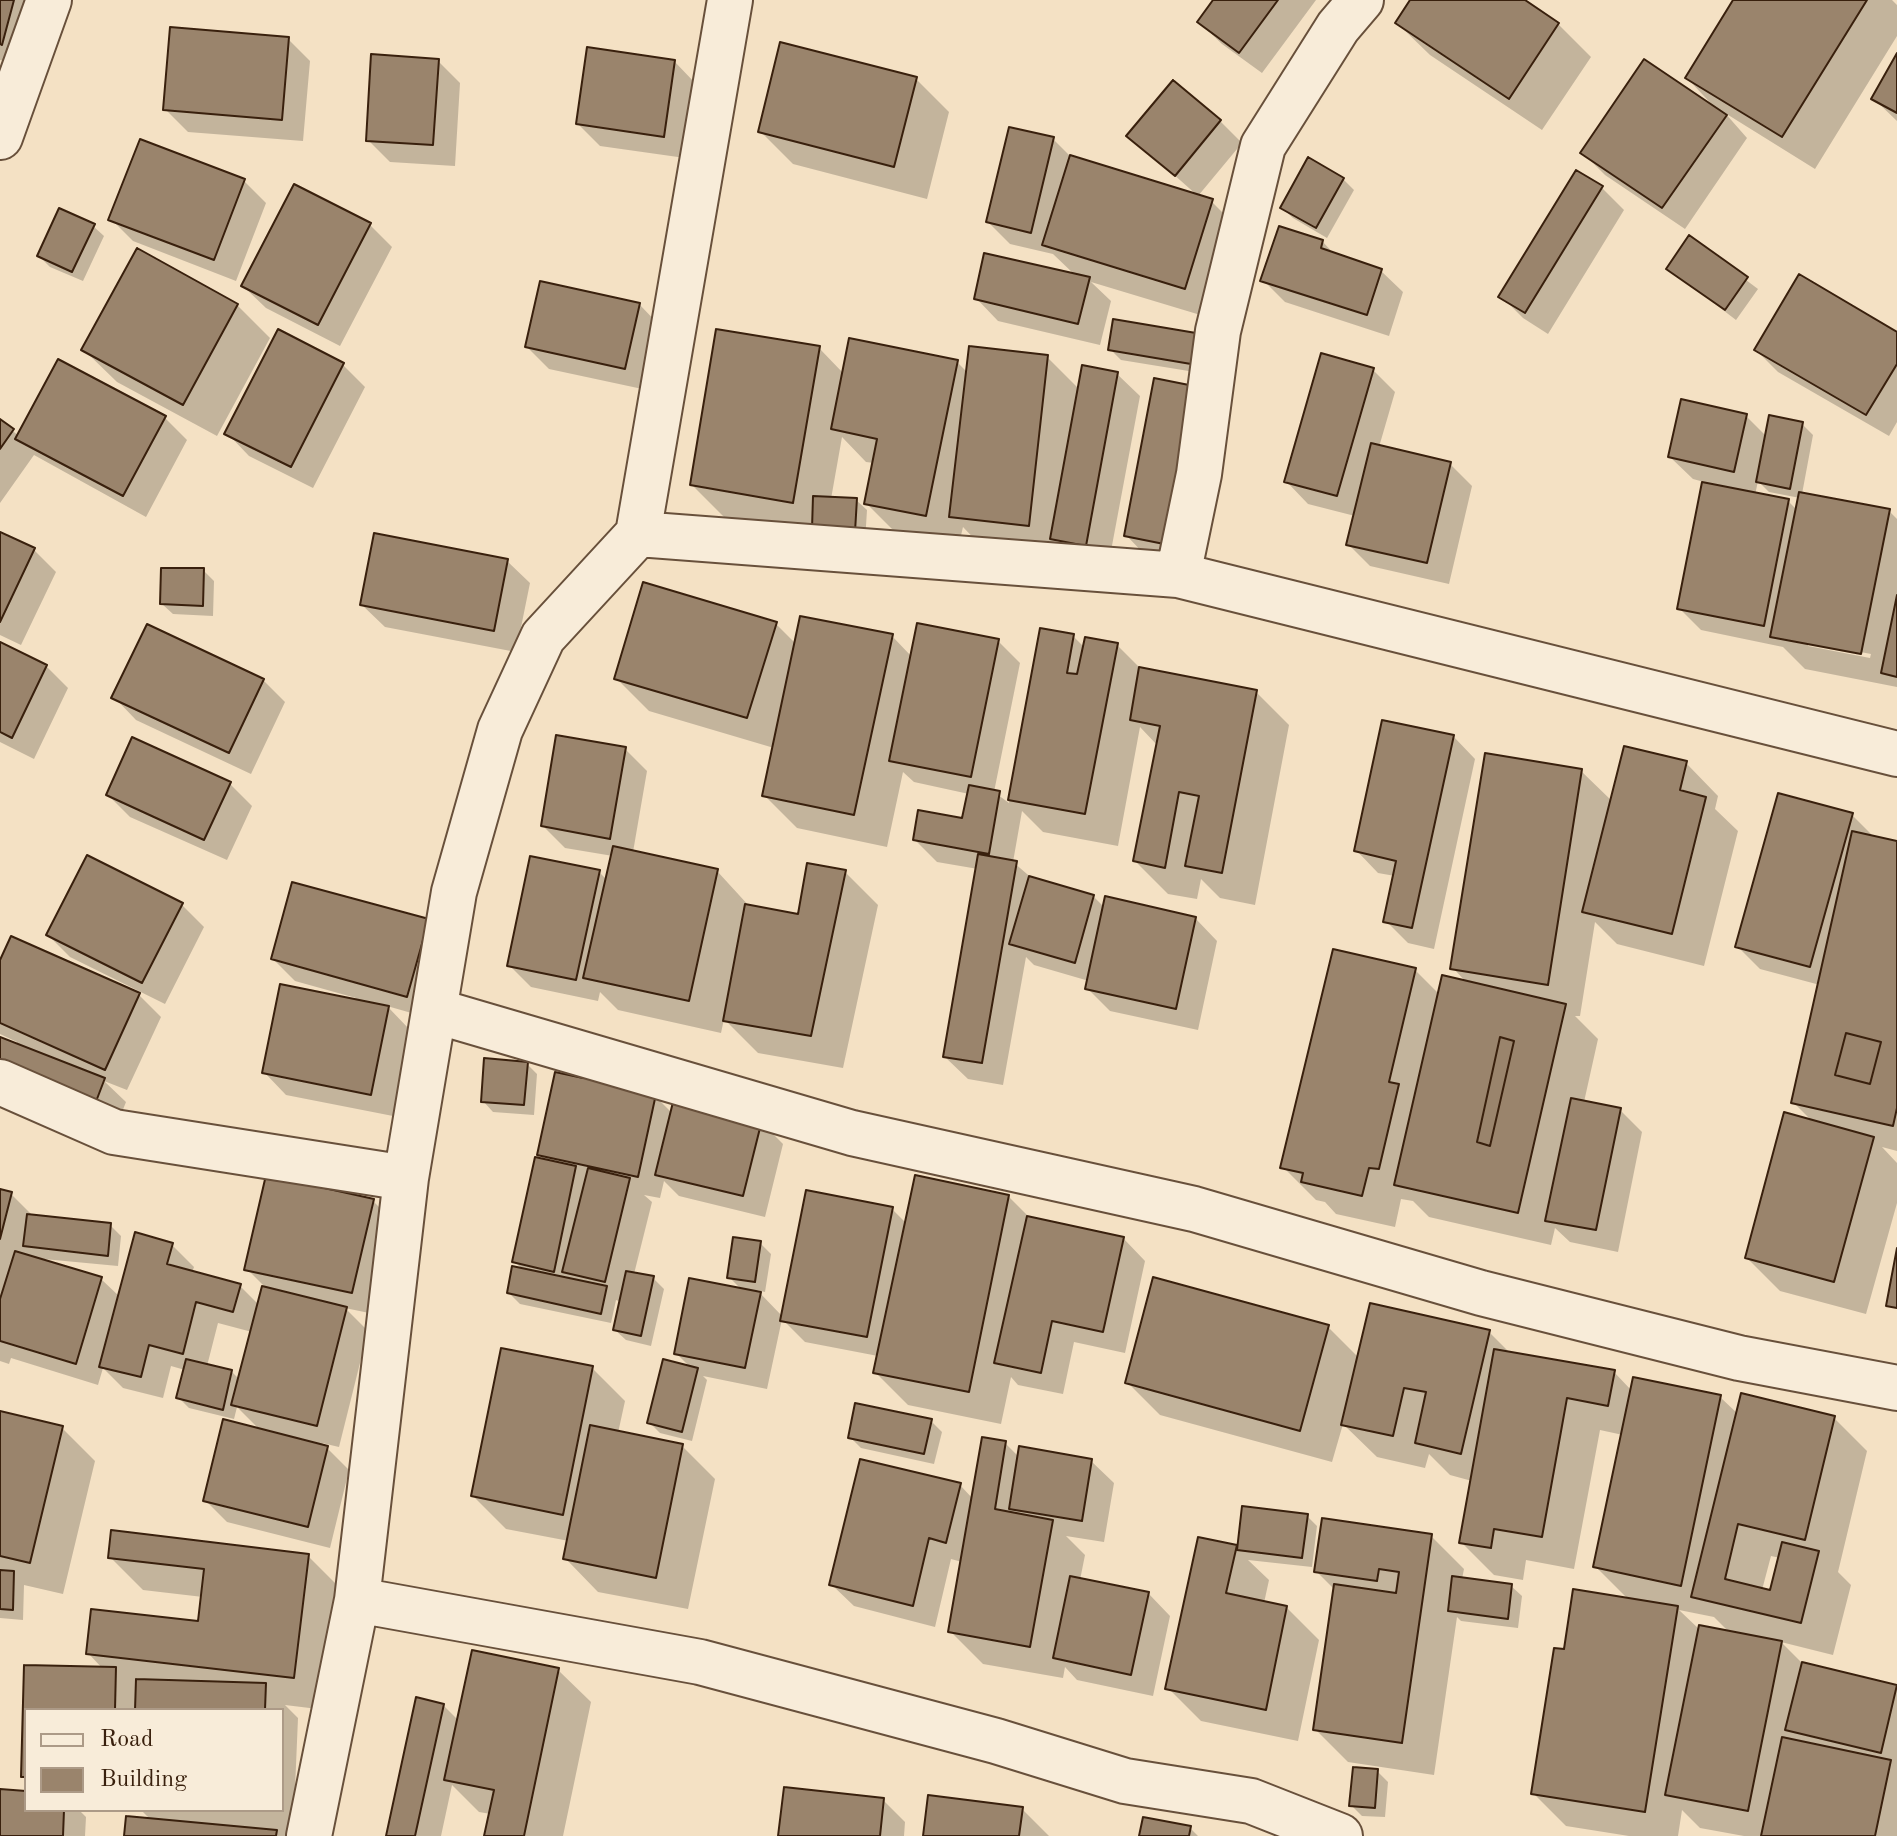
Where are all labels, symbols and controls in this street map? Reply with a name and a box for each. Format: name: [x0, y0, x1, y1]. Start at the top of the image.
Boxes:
legend: [24, 1708, 284, 1812]
text: Road: [100, 1728, 153, 1752]
text: Building: [100, 1768, 187, 1792]

